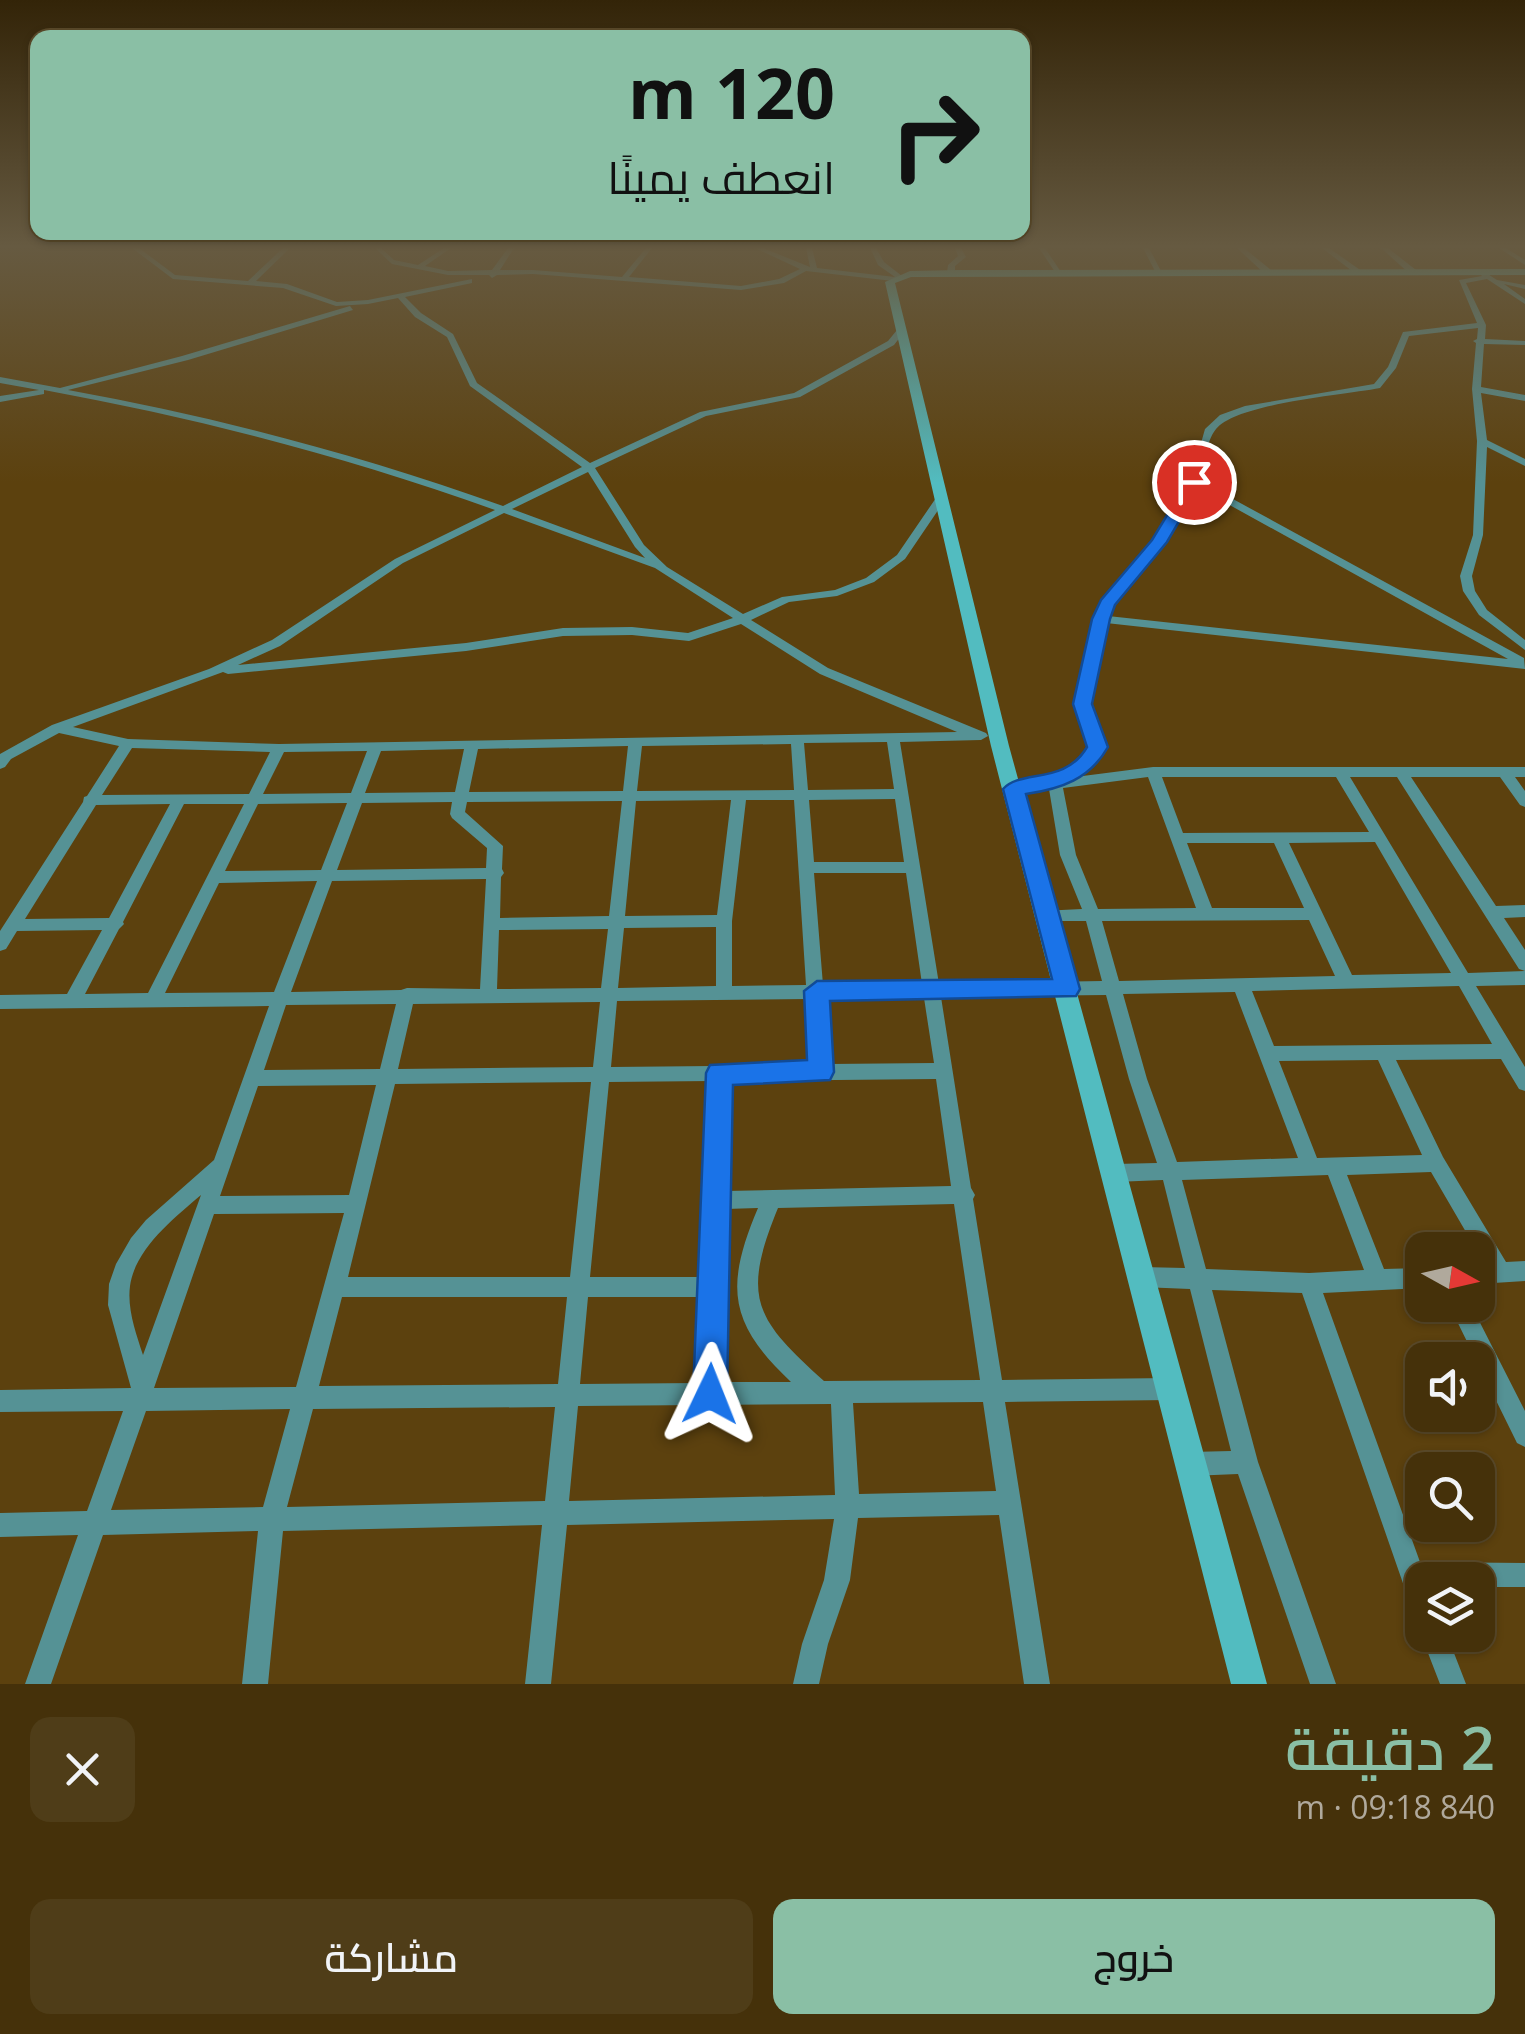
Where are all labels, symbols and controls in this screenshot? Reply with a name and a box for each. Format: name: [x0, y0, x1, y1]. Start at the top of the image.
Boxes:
text: 120 m: [628, 44, 835, 140]
icon: right: [870, 70, 1000, 200]
text: انعطف يمينًا: [607, 146, 835, 207]
pin: [1152, 440, 1237, 525]
icon: arrive: [1167, 455, 1222, 510]
north arrow: [1405, 1232, 1495, 1322]
map controls: [1405, 1232, 1495, 1652]
position arrow: [658, 1342, 762, 1446]
button: sound: [1405, 1342, 1495, 1432]
button: search: [1405, 1452, 1495, 1542]
button: layers: [1405, 1562, 1495, 1652]
text: 2 دقيقة: [1285, 1706, 1495, 1788]
button: close: [30, 1717, 135, 1822]
text: 840 m · 09:18: [1296, 1785, 1495, 1828]
button: مشاركة: [30, 1899, 753, 2014]
button: خروج: [773, 1899, 1495, 2014]

